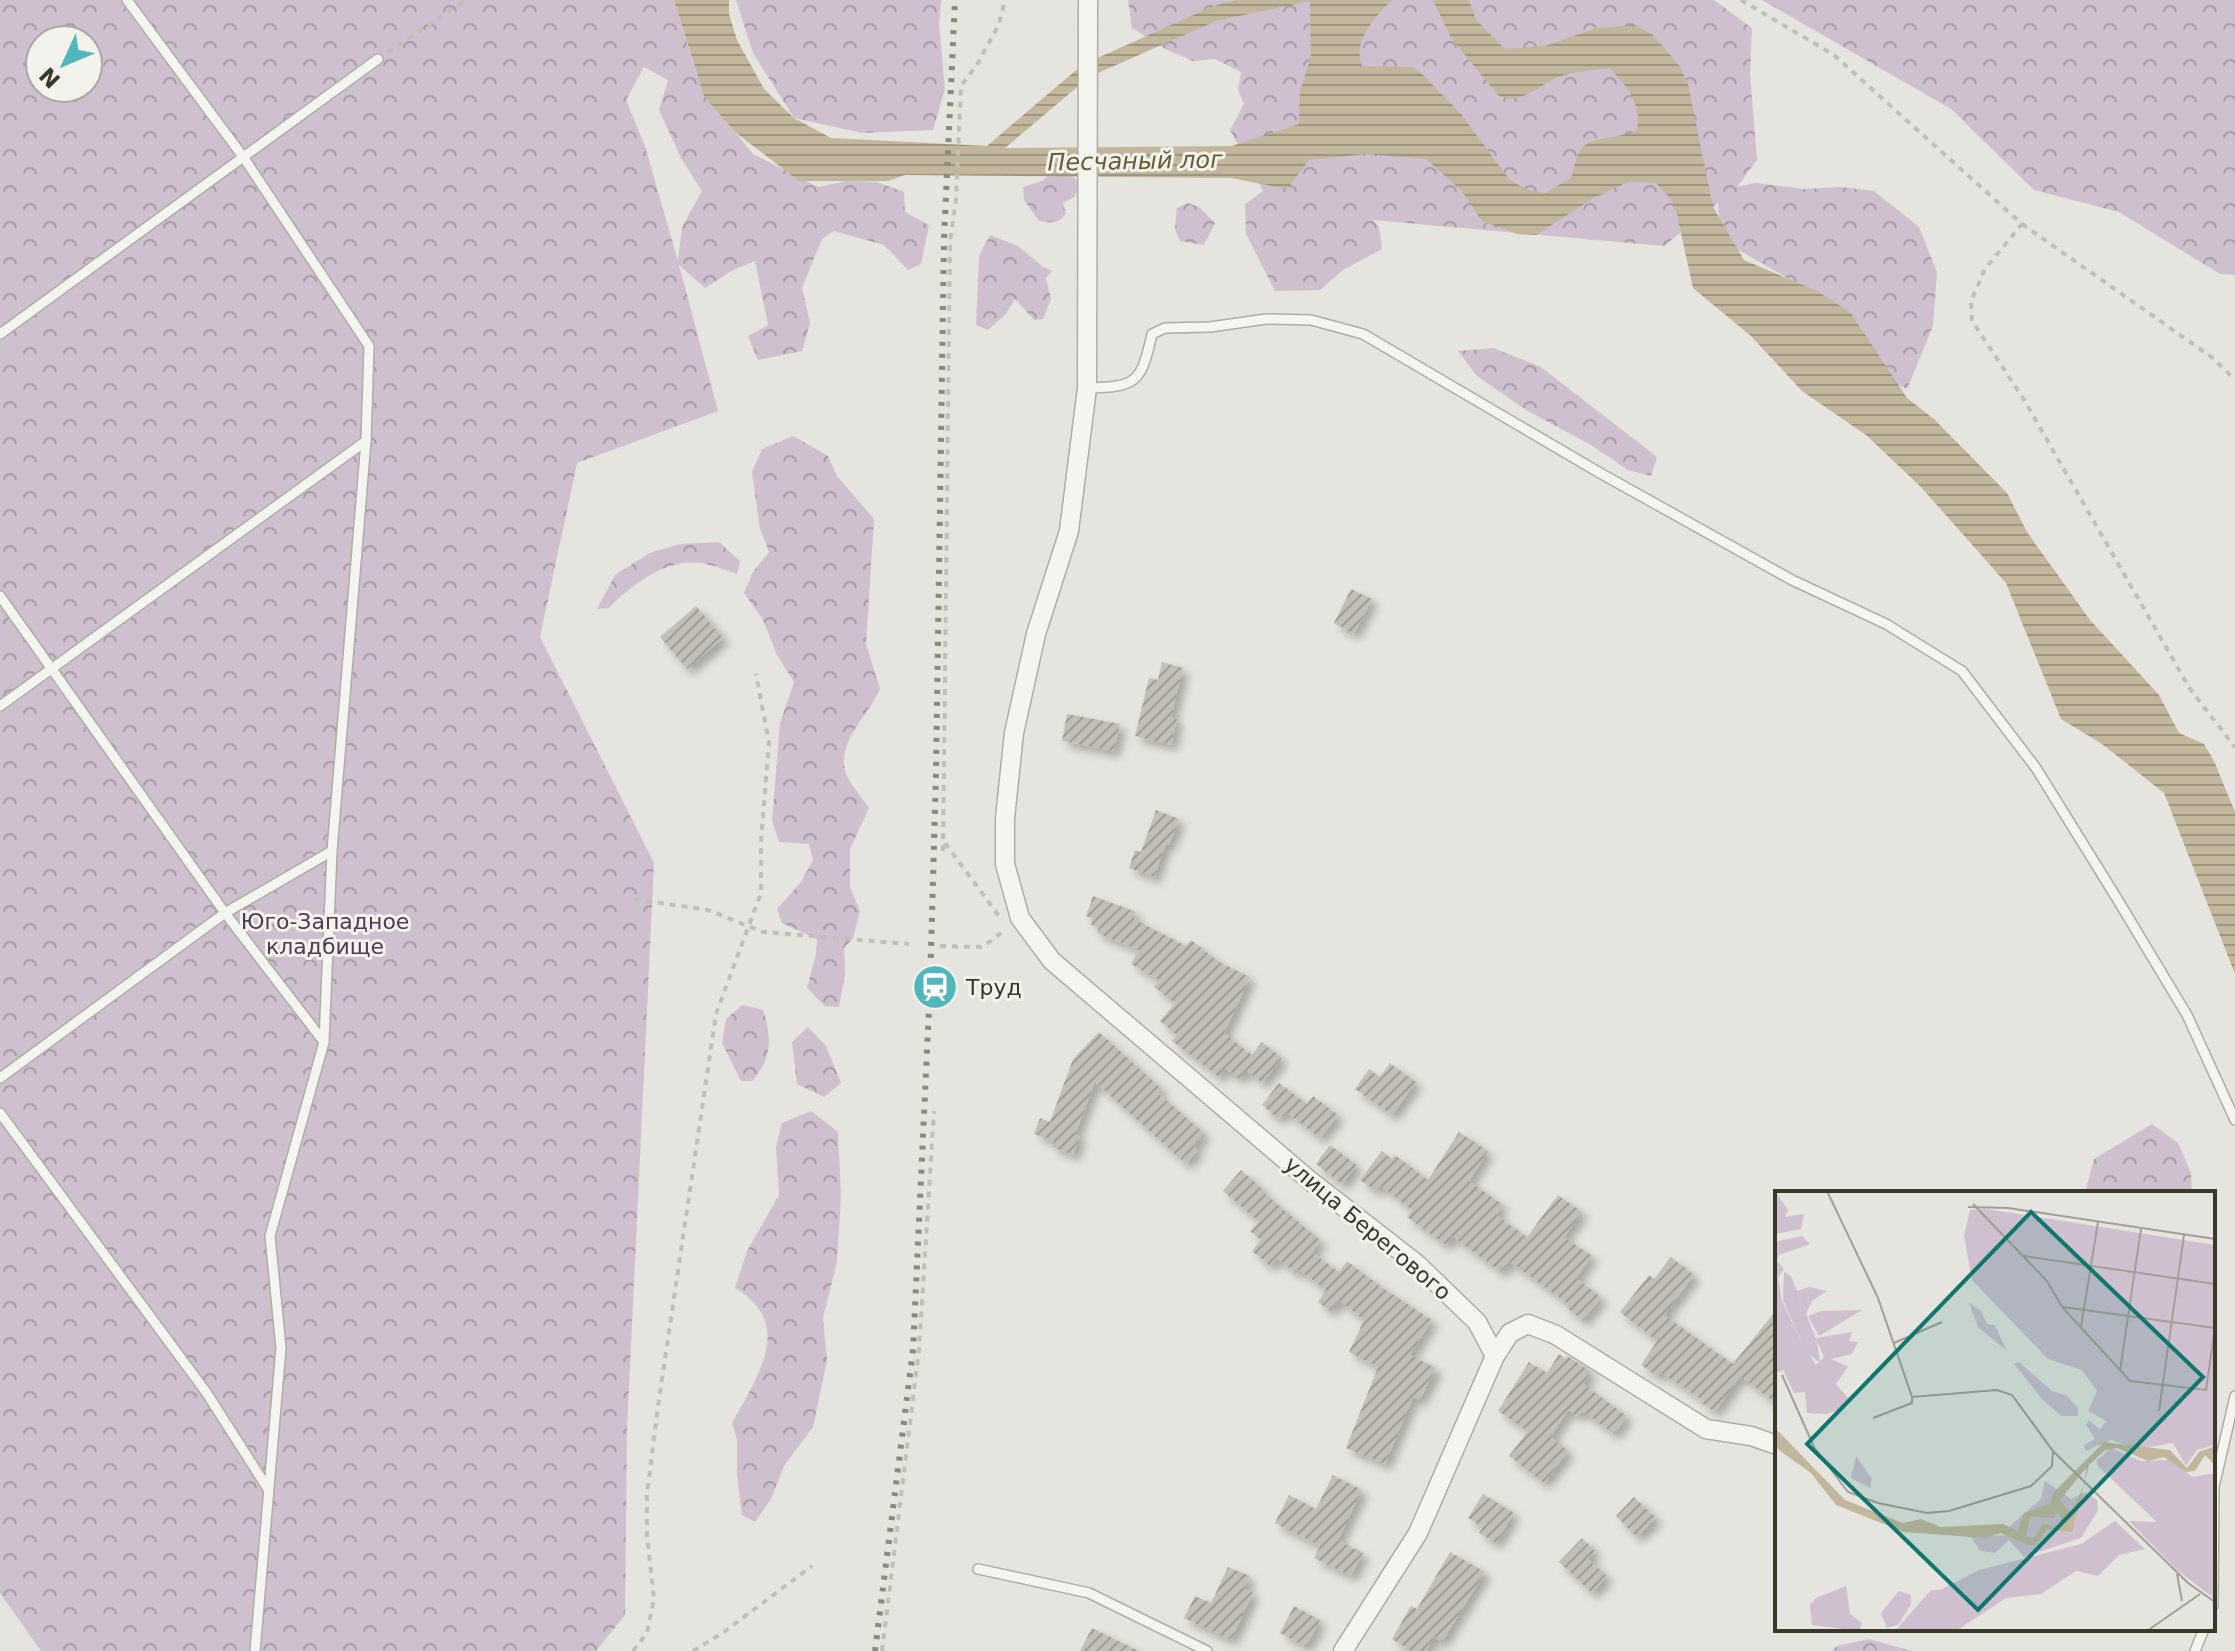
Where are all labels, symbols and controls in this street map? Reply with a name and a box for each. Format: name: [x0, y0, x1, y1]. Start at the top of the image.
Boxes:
north arrow: [24, 24, 104, 104]
text: N: [35, 62, 65, 93]
water label: Песчаный лог: [1047, 145, 1223, 177]
park label: Юго-Западное кладбище: [241, 909, 409, 959]
station icon: Труд: [911, 963, 959, 1011]
place label: Труд: [965, 975, 1022, 1000]
street label: улица Берегового: [1279, 1152, 1456, 1305]
inset map: [1775, 1191, 2215, 1631]

